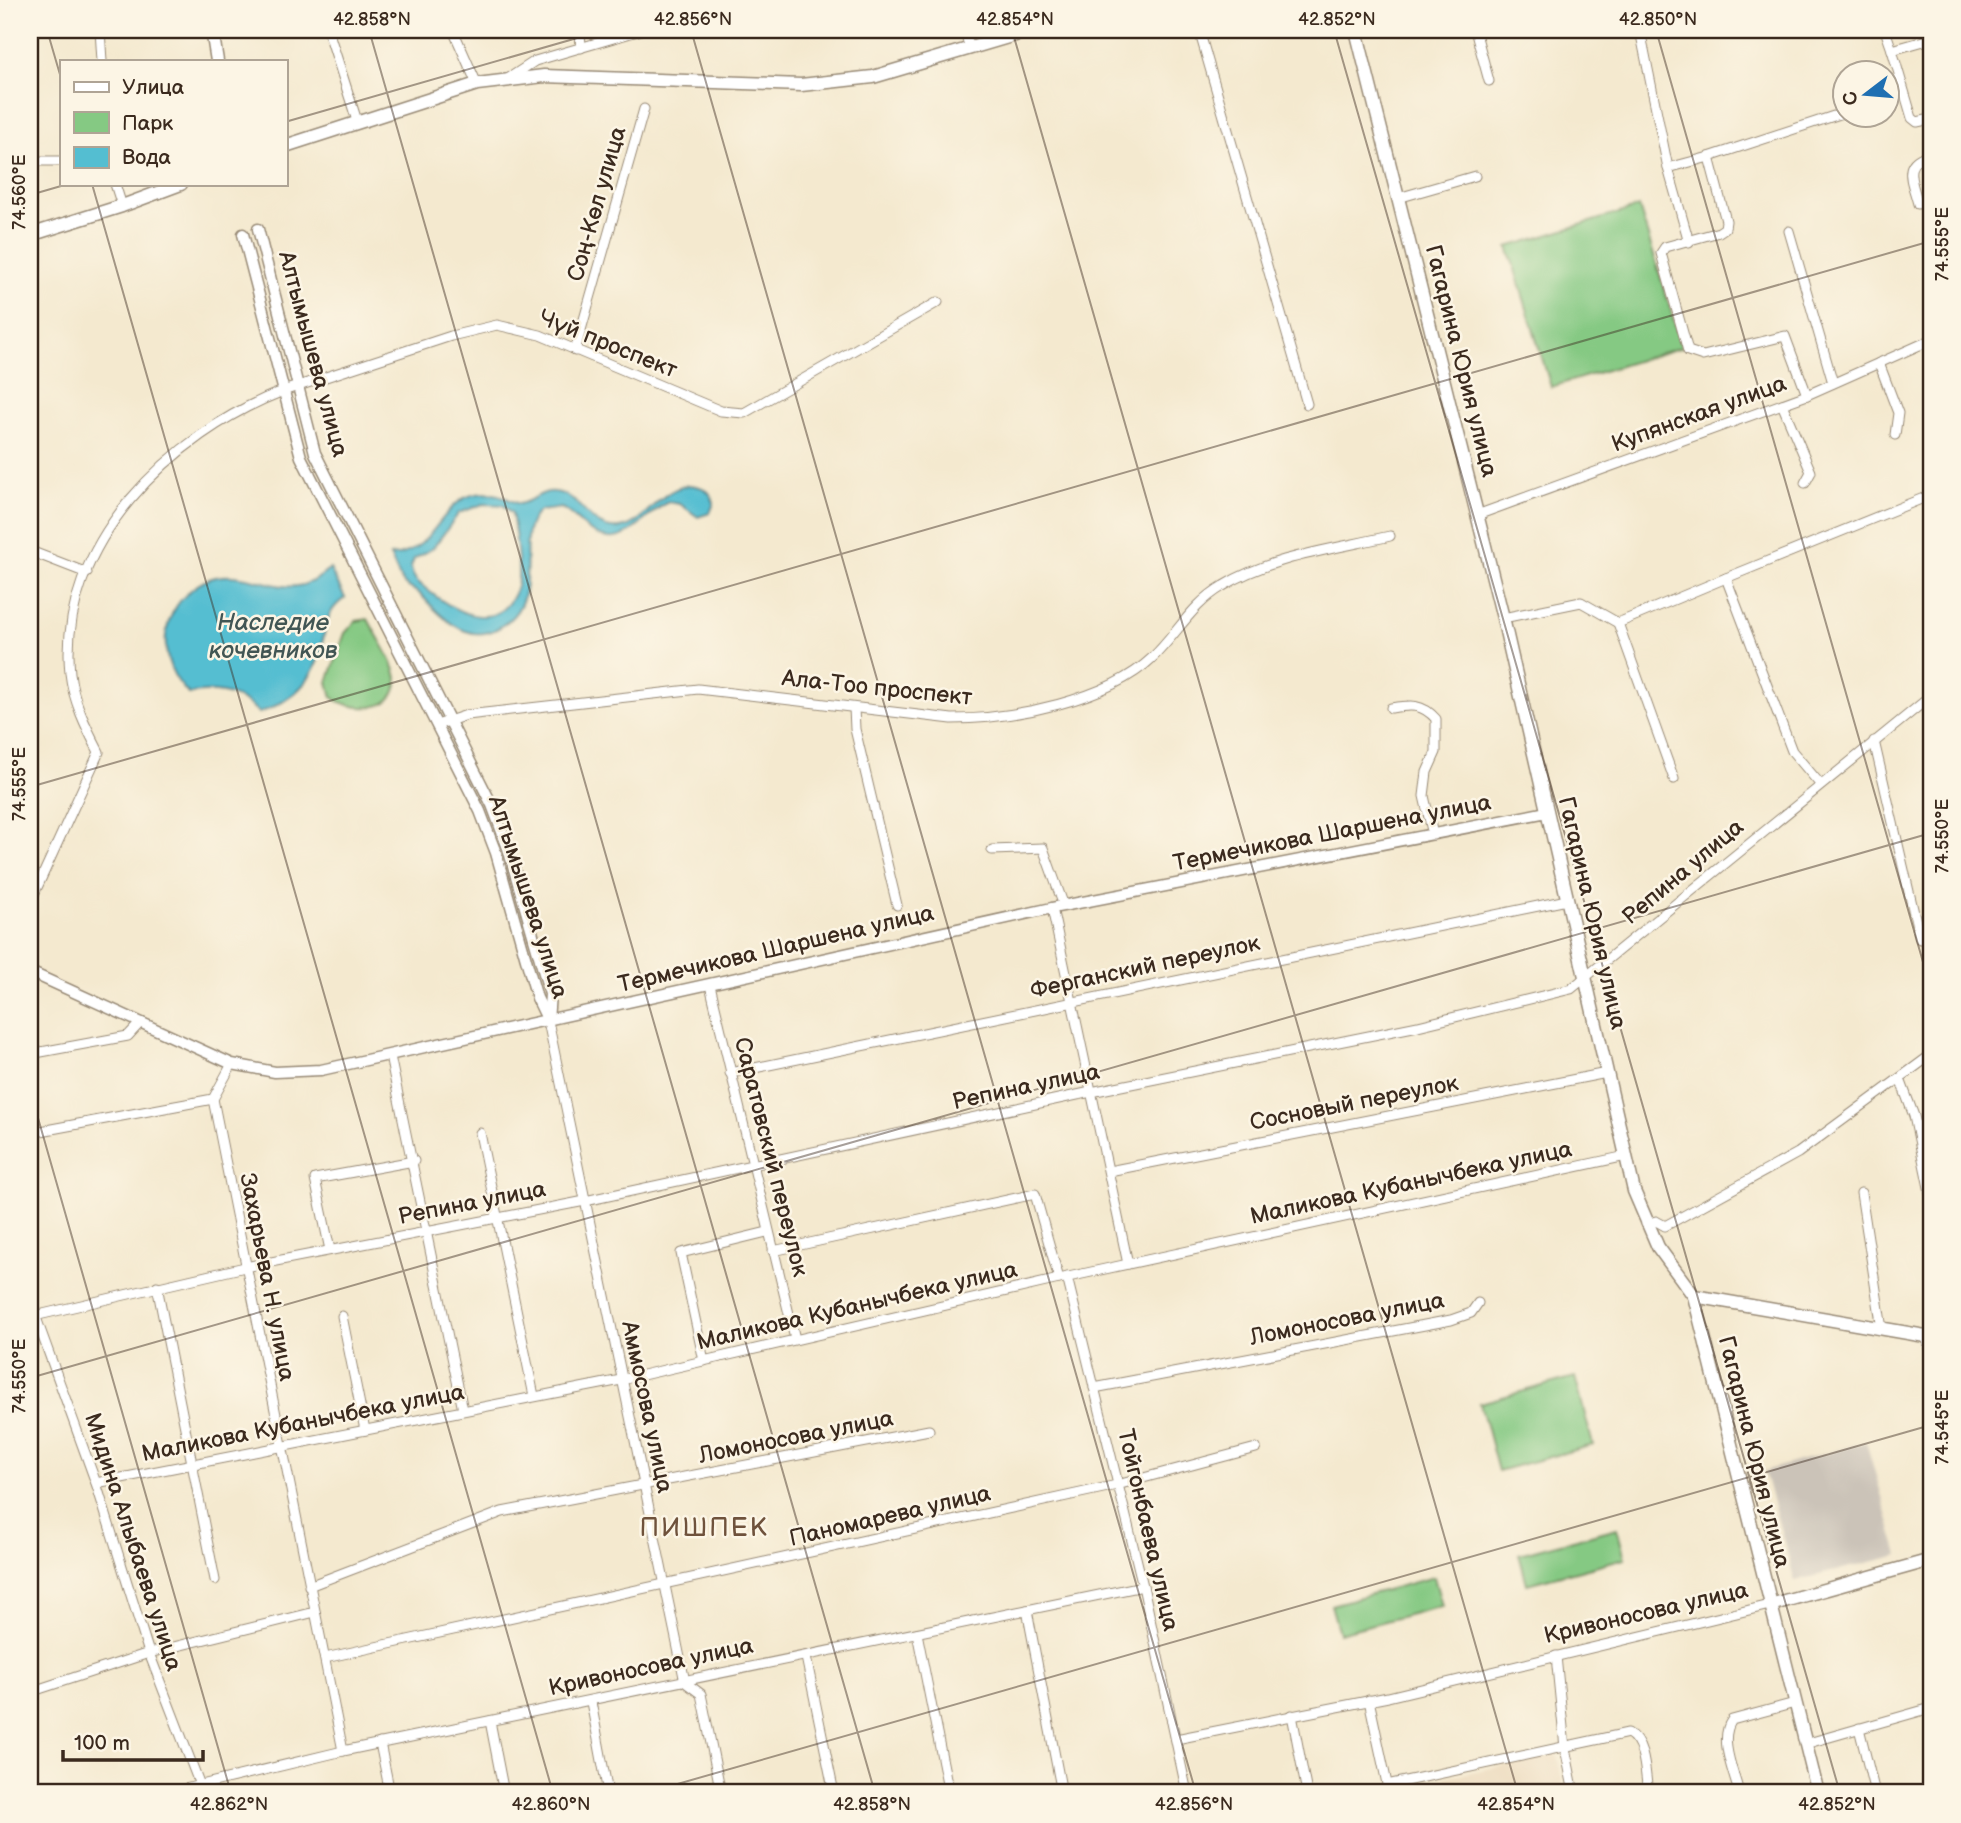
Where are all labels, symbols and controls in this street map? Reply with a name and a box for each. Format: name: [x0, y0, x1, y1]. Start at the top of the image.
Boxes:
text: 42.858°N: [333, 9, 411, 30]
text: 42.856°N: [654, 9, 732, 30]
text: 42.854°N: [976, 9, 1054, 30]
text: 42.852°N: [1298, 9, 1376, 30]
text: 42.850°N: [1619, 9, 1697, 30]
legend: [60, 60, 287, 186]
north arrow: [1832, 60, 1902, 130]
text: Улица: [122, 75, 185, 100]
text: С: [1838, 89, 1864, 108]
text: Парк: [122, 111, 173, 136]
street label: Соң-Көл улица: [562, 123, 633, 285]
text: Вода: [122, 145, 171, 170]
text: 74.560°E: [9, 154, 30, 230]
text: 74.555°E: [1932, 207, 1953, 281]
street label: Гагарина Юрия улица: [1419, 242, 1503, 480]
street label: Алтымышева улица: [272, 247, 354, 460]
street label: Чүй проспект: [535, 303, 682, 385]
street label: Купянская улица: [1608, 369, 1791, 459]
water label: Наследие кочевников: [209, 608, 338, 665]
street label: Ала-Тоо проспект: [779, 664, 974, 712]
text: 74.555°E: [9, 747, 30, 821]
street label: Термечикова Шаршена улица: [1171, 788, 1494, 878]
street label: Алтымышева улица: [482, 791, 574, 1002]
street label: Гагарина Юрия улица: [1552, 794, 1632, 1032]
text: 74.550°E: [1932, 799, 1953, 873]
street label: Репина улица: [1617, 813, 1750, 931]
street label: Термечикова Шаршена улица: [615, 899, 937, 999]
street label: Ферганский переулок: [1028, 929, 1263, 1005]
street label: Саратовский переулок: [728, 1034, 814, 1280]
street label: Репина улица: [950, 1058, 1103, 1116]
street label: Сосновый переулок: [1247, 1069, 1461, 1137]
street label: Маликова Кубанычбека улица: [1248, 1135, 1575, 1231]
street label: Захарьева Н. улица: [233, 1171, 301, 1384]
street label: Репина улица: [396, 1175, 549, 1231]
street label: Маликова Кубанычбека улица: [694, 1255, 1020, 1357]
street label: Ломоносова улица: [1246, 1286, 1447, 1352]
street label: Аммосова улица: [615, 1318, 679, 1496]
street label: Гагарина Юрия улица: [1712, 1333, 1796, 1571]
text: 74.550°E: [9, 1339, 30, 1413]
street label: Маликова Кубанычбека улица: [139, 1378, 467, 1468]
text: 74.545°E: [1932, 1389, 1953, 1464]
street label: Ломоносова улица: [695, 1404, 896, 1470]
street label: Мидина Алыбаева улица: [78, 1409, 188, 1675]
street label: Тойгонбаева улица: [1111, 1426, 1185, 1634]
street label: Паномарева улица: [787, 1479, 994, 1553]
district label: ПИШПЕК: [639, 1513, 769, 1544]
street label: Кривоносова улица: [1541, 1576, 1751, 1650]
street label: Кривоносова улица: [546, 1632, 756, 1702]
scale bar: [63, 1718, 203, 1762]
text: 100 m: [74, 1731, 130, 1756]
text: 42.862°N: [190, 1794, 268, 1815]
text: 42.860°N: [511, 1794, 591, 1815]
text: 42.858°N: [833, 1794, 911, 1815]
text: 42.856°N: [1155, 1794, 1233, 1815]
text: 42.854°N: [1477, 1794, 1555, 1815]
text: 42.852°N: [1798, 1794, 1876, 1815]

